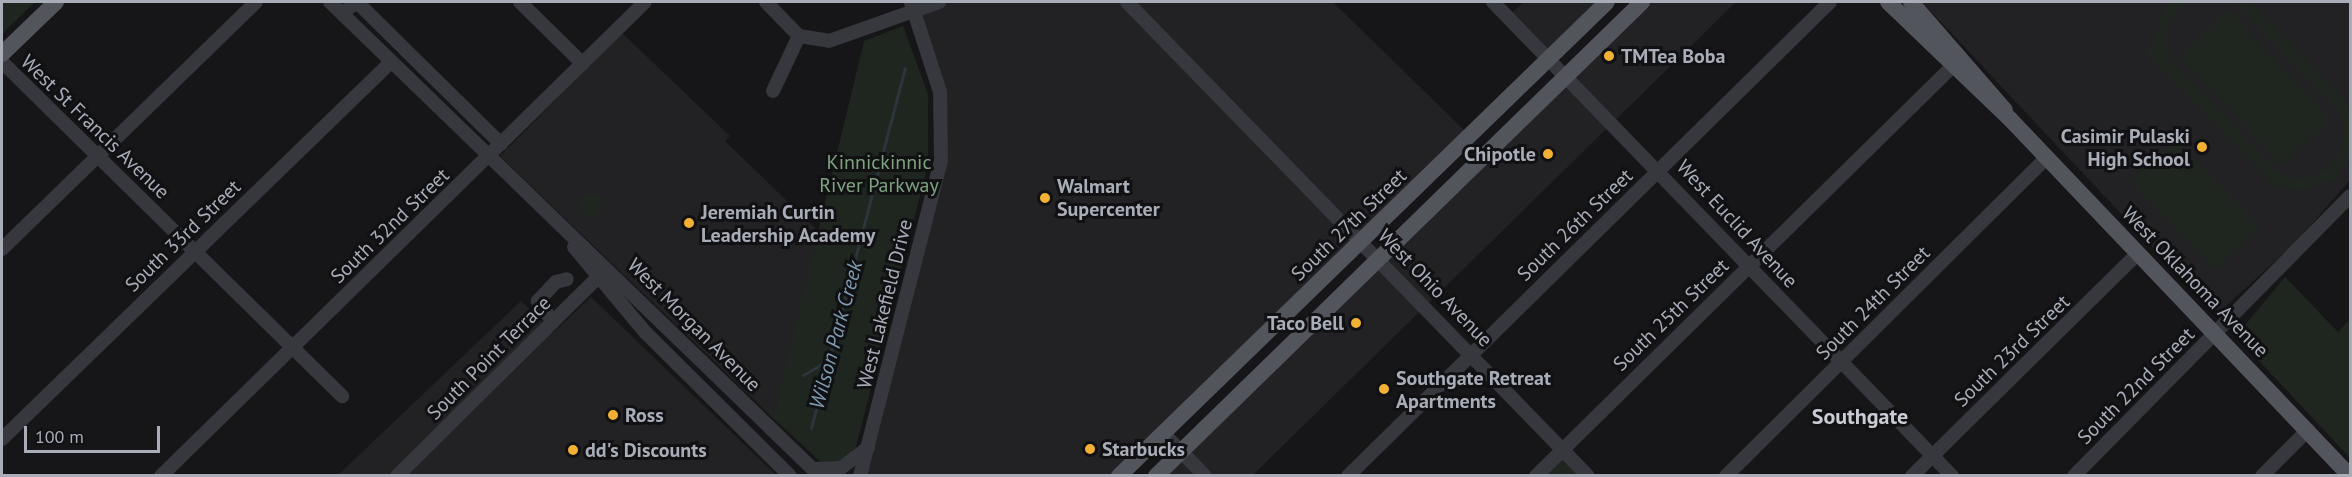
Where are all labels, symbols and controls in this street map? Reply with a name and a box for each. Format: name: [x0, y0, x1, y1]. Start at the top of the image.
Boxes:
place label: TMTea Boba: [1621, 44, 1725, 68]
marker: TMTea Boba: [1602, 49, 1616, 63]
street label: West St Francis Avenue: [16, 50, 174, 204]
place label: Casimir Pulaski High School: [2061, 124, 2190, 171]
marker: Casimir Pulaski High School: [2195, 140, 2209, 154]
place label: Chipotle: [1464, 142, 1536, 166]
marker: Chipotle: [1541, 147, 1555, 161]
park label: Kinnickinnic River Parkway: [819, 151, 939, 198]
street label: West Euclid Avenue: [1671, 155, 1803, 293]
street label: South 32nd Street: [326, 163, 454, 289]
street label: South 27th Street: [1286, 164, 1412, 286]
street label: South 26th Street: [1512, 164, 1638, 286]
place label: Walmart Supercenter: [1057, 174, 1160, 221]
street label: South 33rd Street: [120, 175, 246, 297]
marker: Walmart Supercenter: [1038, 191, 1052, 205]
place label: Jeremiah Curtin Leadership Academy: [701, 200, 876, 247]
street label: West Oklahoma Avenue: [2117, 201, 2273, 363]
marker: Jeremiah Curtin Leadership Academy: [682, 216, 696, 230]
street label: West Lakefield Drive: [852, 217, 918, 391]
street label: West Ohio Avenue: [1373, 224, 1497, 352]
street label: South 24th Street: [1811, 241, 1935, 365]
street label: West Morgan Avenue: [622, 253, 766, 397]
street label: South 25th Street: [1608, 254, 1734, 376]
water label: Wilson Park Creek: [804, 258, 868, 412]
street label: South 23rd Street: [1949, 290, 2075, 412]
street label: South Point Terrace: [422, 291, 556, 425]
place label: Taco Bell: [1267, 311, 1344, 335]
marker: Taco Bell: [1349, 316, 1363, 330]
street label: South 22nd Street: [2073, 323, 2199, 449]
place label: Southgate Retreat Apartments: [1396, 366, 1551, 413]
marker: Southgate Retreat Apartments: [1377, 382, 1391, 396]
place label: Ross: [625, 403, 664, 427]
district label: Southgate: [1812, 404, 1908, 430]
marker: Ross: [606, 408, 620, 422]
scale bar: [27, 414, 164, 452]
text: 100 m: [35, 425, 84, 448]
place label: Starbucks: [1102, 437, 1185, 461]
place label: dd's Discounts: [585, 438, 707, 462]
marker: Starbucks: [1083, 442, 1097, 456]
marker: dd's Discounts: [566, 443, 580, 457]

